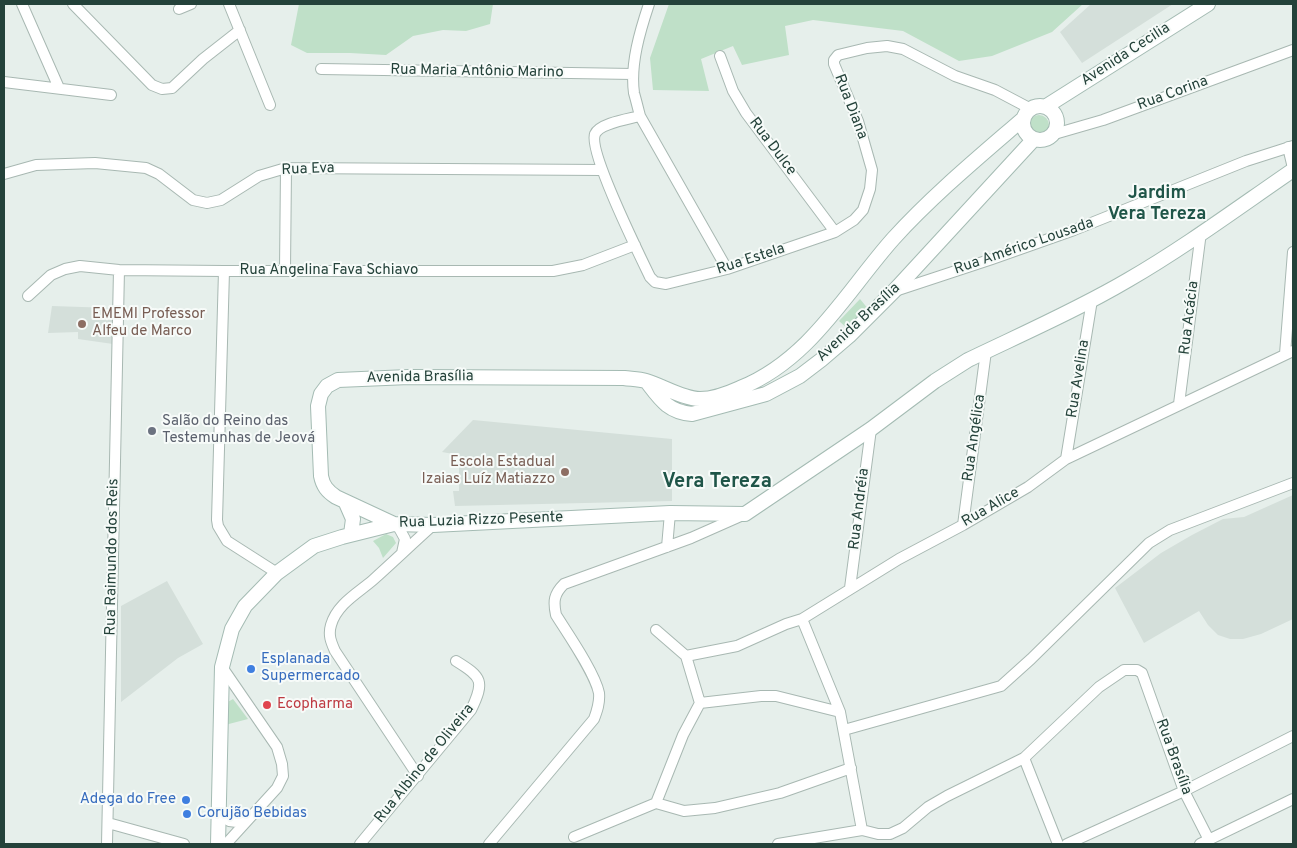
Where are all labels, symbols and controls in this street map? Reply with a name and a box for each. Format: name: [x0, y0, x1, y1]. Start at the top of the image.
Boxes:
street label: Avenida Cecilia: [1078, 20, 1174, 90]
street label: Rua Maria Antônio Marino: [390, 61, 564, 83]
street label: Rua Diana: [829, 72, 871, 142]
street label: Rua Corina: [1135, 73, 1211, 115]
street label: Rua Dulce: [744, 114, 800, 180]
street label: Rua Eva: [281, 160, 335, 180]
district label: Jardim Vera Tereza: [1108, 183, 1206, 225]
street label: Rua Américo Lousada: [952, 215, 1096, 279]
street label: Rua Estela: [715, 241, 787, 279]
street label: Rua Angelina Fava Schiavo: [240, 262, 418, 280]
street label: Avenida Brasília: [814, 280, 904, 366]
street label: Rua Acácia: [1177, 280, 1203, 356]
place label: EMEMI Professor Alfeu de Marco: [92, 306, 205, 341]
marker: EMEMI Professor Alfeu de Marco: [76, 318, 88, 330]
street label: Rua Avelina: [1064, 339, 1094, 419]
street label: Avenida Brasília: [366, 368, 474, 388]
street label: Rua Angélica: [960, 393, 990, 483]
place label: Salão do Reino das Testemunhas de Jeová: [162, 413, 315, 448]
marker: Salão do Reino das Testemunhas de Jeová: [146, 425, 158, 437]
place label: Escola Estadual Izaias Luíz Matiazzo: [422, 454, 555, 489]
marker: Escola Estadual Izaias Luíz Matiazzo: [559, 466, 571, 478]
street label: Rua Andréia: [846, 467, 874, 551]
district label: Vera Tereza: [662, 471, 772, 495]
street label: Rua Raimundo dos Reis: [103, 478, 123, 636]
street label: Rua Alice: [959, 484, 1023, 532]
street label: Rua Luzia Rizzo Pesente: [399, 509, 563, 533]
place label: Esplanada Supermercado: [261, 651, 360, 686]
marker: Esplanada Supermercado: [245, 663, 257, 675]
place label: Ecopharma: [277, 696, 353, 714]
marker: Ecopharma: [261, 699, 273, 711]
street label: Rua Albino de Oliveira: [371, 701, 479, 827]
street label: Rua Brasília: [1151, 717, 1195, 797]
place label: Adega do Free: [80, 791, 176, 809]
marker: Adega do Free: [180, 794, 192, 806]
place label: Corujão Bebidas: [197, 805, 307, 823]
marker: Corujão Bebidas: [181, 808, 193, 820]

